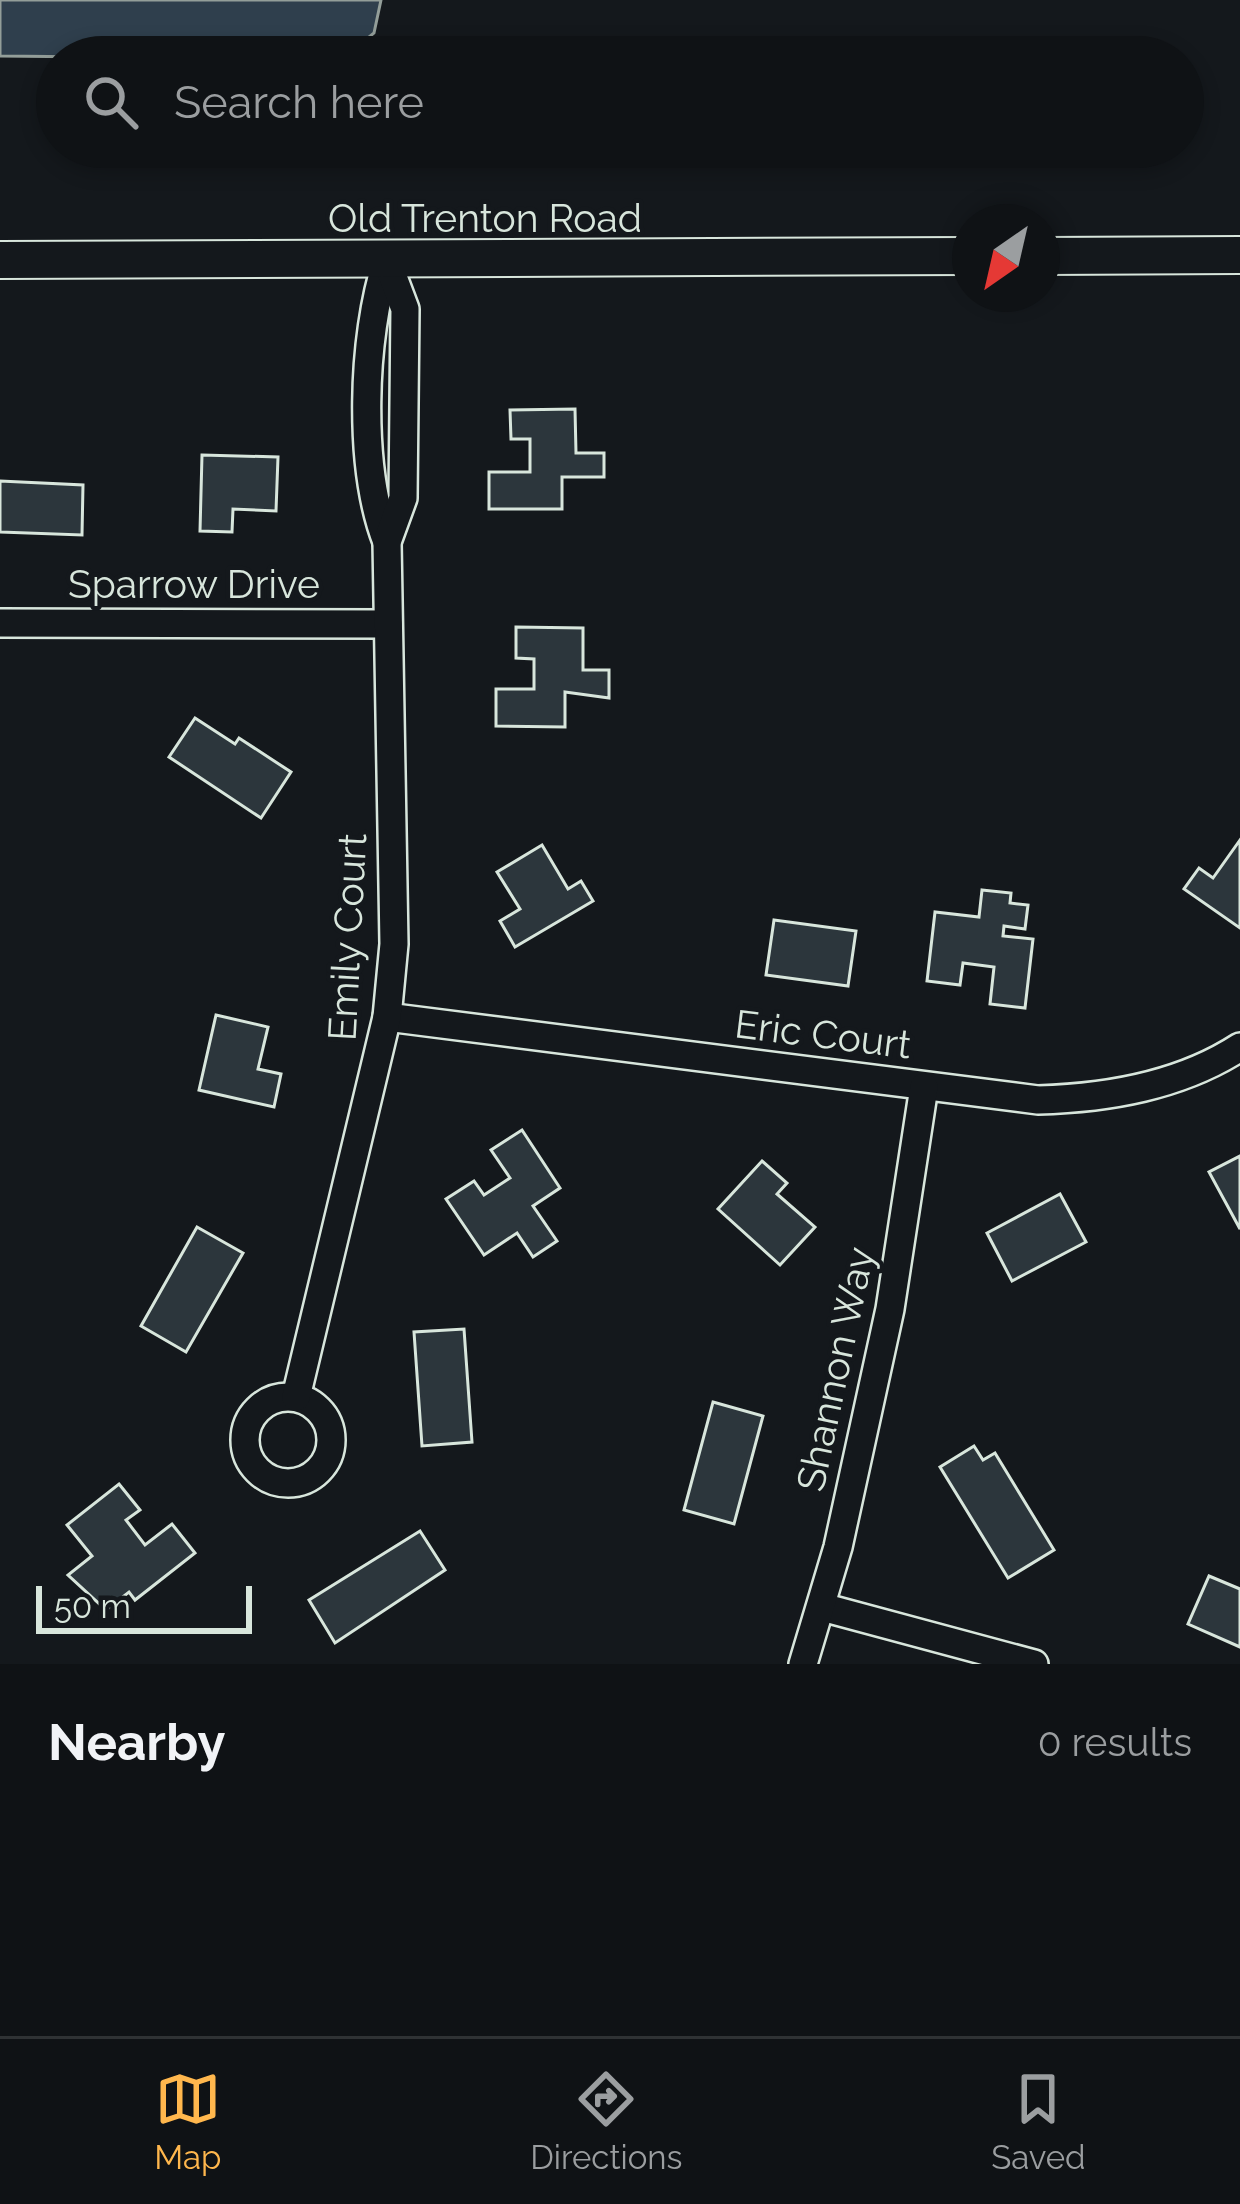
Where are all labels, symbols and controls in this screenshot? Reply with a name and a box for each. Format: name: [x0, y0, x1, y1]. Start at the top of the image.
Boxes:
search box: [36, 36, 1204, 168]
icon: search: [78, 69, 144, 135]
text: Search here: [174, 76, 424, 129]
street label: Old Trenton Road: [328, 195, 642, 241]
north arrow: [952, 204, 1060, 312]
street label: Sparrow Drive: [68, 561, 320, 607]
street label: Emily Court: [319, 832, 375, 1042]
street label: Eric Court: [732, 1000, 914, 1068]
street label: Shannon Way: [787, 1243, 883, 1495]
scale bar: [36, 1580, 252, 1633]
text: 50 m: [54, 1587, 131, 1626]
text: Nearby: [48, 1712, 225, 1772]
text: 0 results: [1038, 1719, 1192, 1765]
tab: Map: [154, 2066, 221, 2177]
tab: Directions: [530, 2066, 683, 2177]
tab: Saved: [991, 2066, 1086, 2177]

